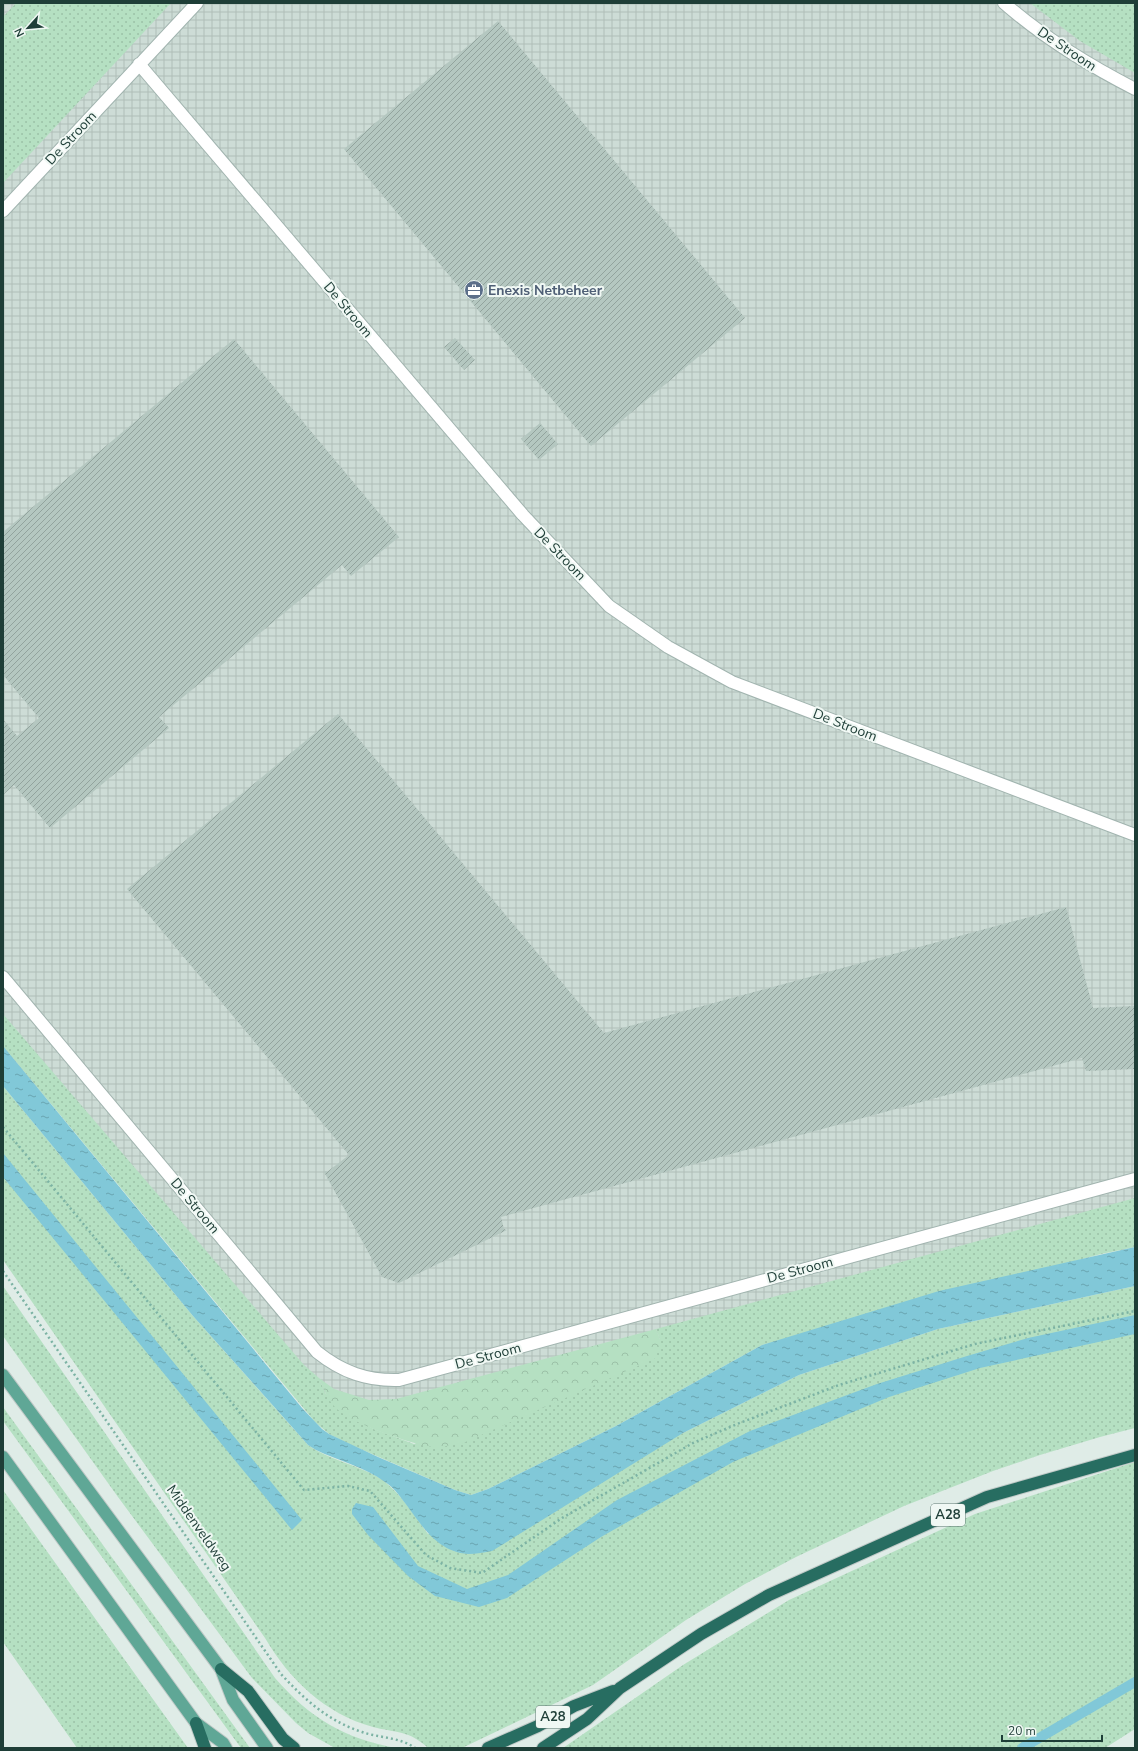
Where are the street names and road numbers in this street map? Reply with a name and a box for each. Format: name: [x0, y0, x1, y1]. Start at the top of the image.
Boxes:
street label: De Stroom: [1034, 22, 1100, 76]
street label: De Stroom: [41, 107, 101, 169]
street label: De Stroom: [319, 278, 377, 342]
street label: De Stroom: [530, 523, 590, 585]
street label: De Stroom: [810, 704, 880, 746]
street label: De Stroom: [166, 1174, 224, 1238]
street label: De Stroom: [765, 1252, 835, 1288]
street label: De Stroom: [453, 1338, 523, 1374]
street label: Middenveldweg: [162, 1481, 236, 1575]
road number: A28: [931, 1504, 965, 1526]
road number: A28: [536, 1706, 570, 1728]

